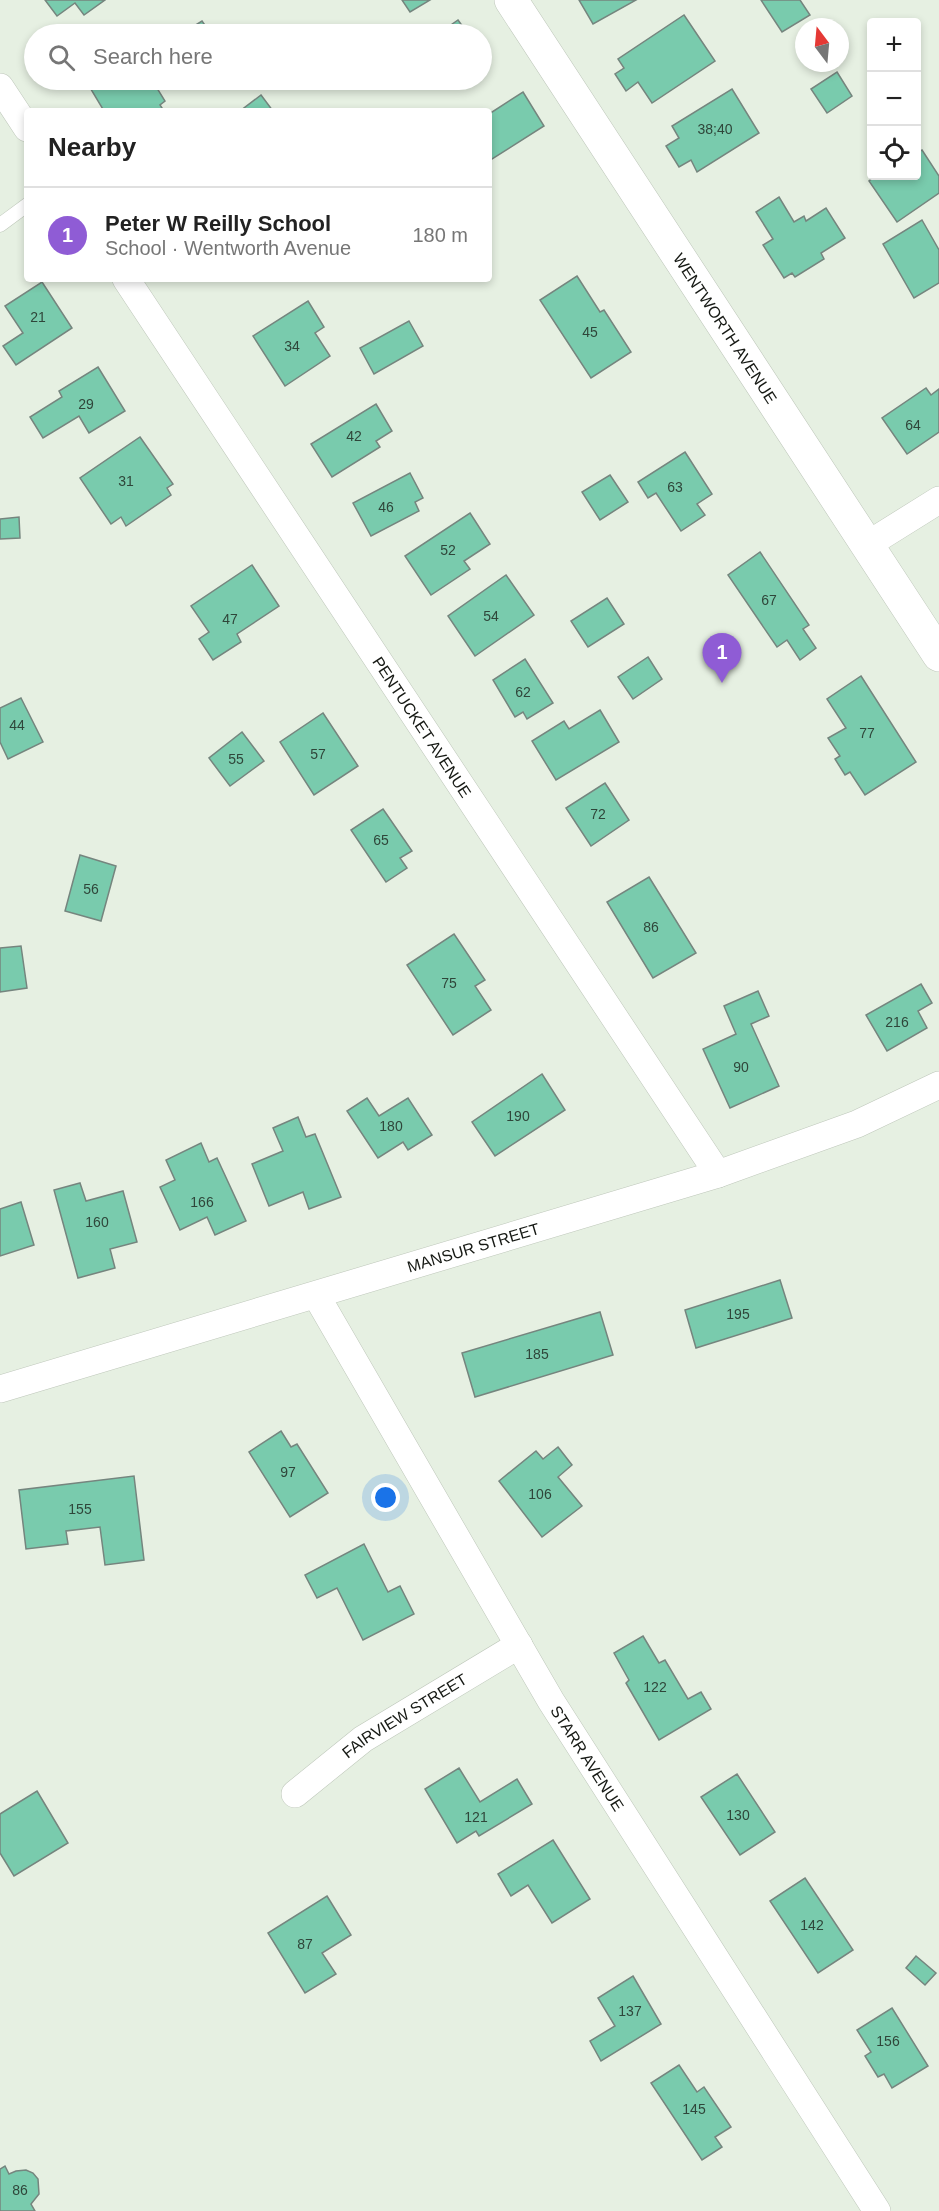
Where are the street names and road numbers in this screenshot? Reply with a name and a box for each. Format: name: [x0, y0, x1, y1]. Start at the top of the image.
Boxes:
street label: WENTWORTH AVENUE: [670, 250, 781, 406]
street label: PENTUCKET AVENUE: [370, 653, 475, 800]
street label: MANSUR STREET: [405, 1219, 541, 1275]
street label: FAIRVIEW STREET: [339, 1670, 470, 1761]
street label: STARR AVENUE: [548, 1703, 627, 1814]

